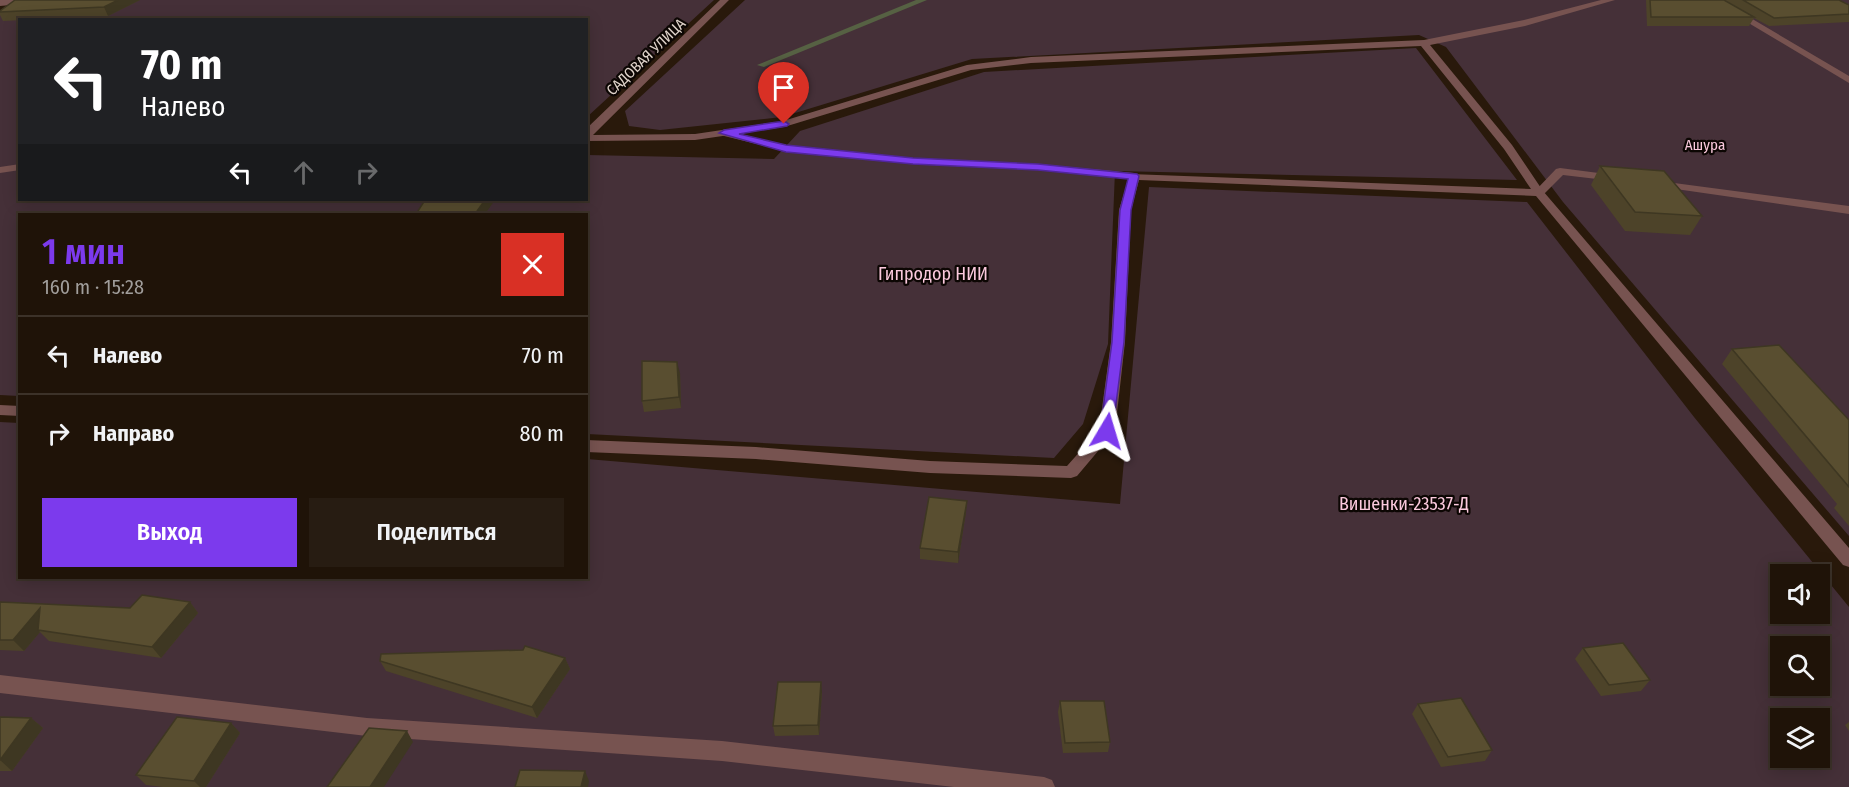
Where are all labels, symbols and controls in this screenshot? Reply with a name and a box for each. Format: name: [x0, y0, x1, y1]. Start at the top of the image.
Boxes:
street label: САДОВАЯ УЛИЦА: [603, 15, 689, 99]
text: 70 m: [141, 40, 222, 90]
icon: left: [42, 42, 120, 120]
pin: [758, 62, 809, 124]
icon: arrive: [767, 71, 800, 104]
text: Налево: [141, 91, 225, 123]
park label: Ашура: [1685, 136, 1725, 154]
icon: left: [224, 156, 257, 189]
icon: ahead: [287, 156, 320, 189]
icon: right: [350, 156, 383, 189]
text: 1 мин: [42, 230, 125, 274]
button: close: [501, 233, 564, 296]
park label: Гипродор НИИ: [878, 263, 988, 285]
text: 160 m · 15:28: [42, 275, 144, 299]
icon: left: [42, 339, 75, 372]
text: Налево: [93, 342, 162, 369]
text: 70 m: [522, 342, 564, 369]
position arrow: [1075, 399, 1139, 463]
icon: right: [42, 417, 75, 450]
text: Направо: [93, 420, 174, 447]
text: 80 m: [519, 420, 564, 447]
park label: Вишенки-23537-Д: [1339, 493, 1469, 515]
button: Выход: [42, 498, 297, 567]
button: Поделиться: [309, 498, 564, 567]
map controls: [1770, 564, 1830, 768]
button: sound: [1770, 564, 1830, 624]
button: search: [1770, 636, 1830, 696]
button: layers: [1770, 708, 1830, 768]

